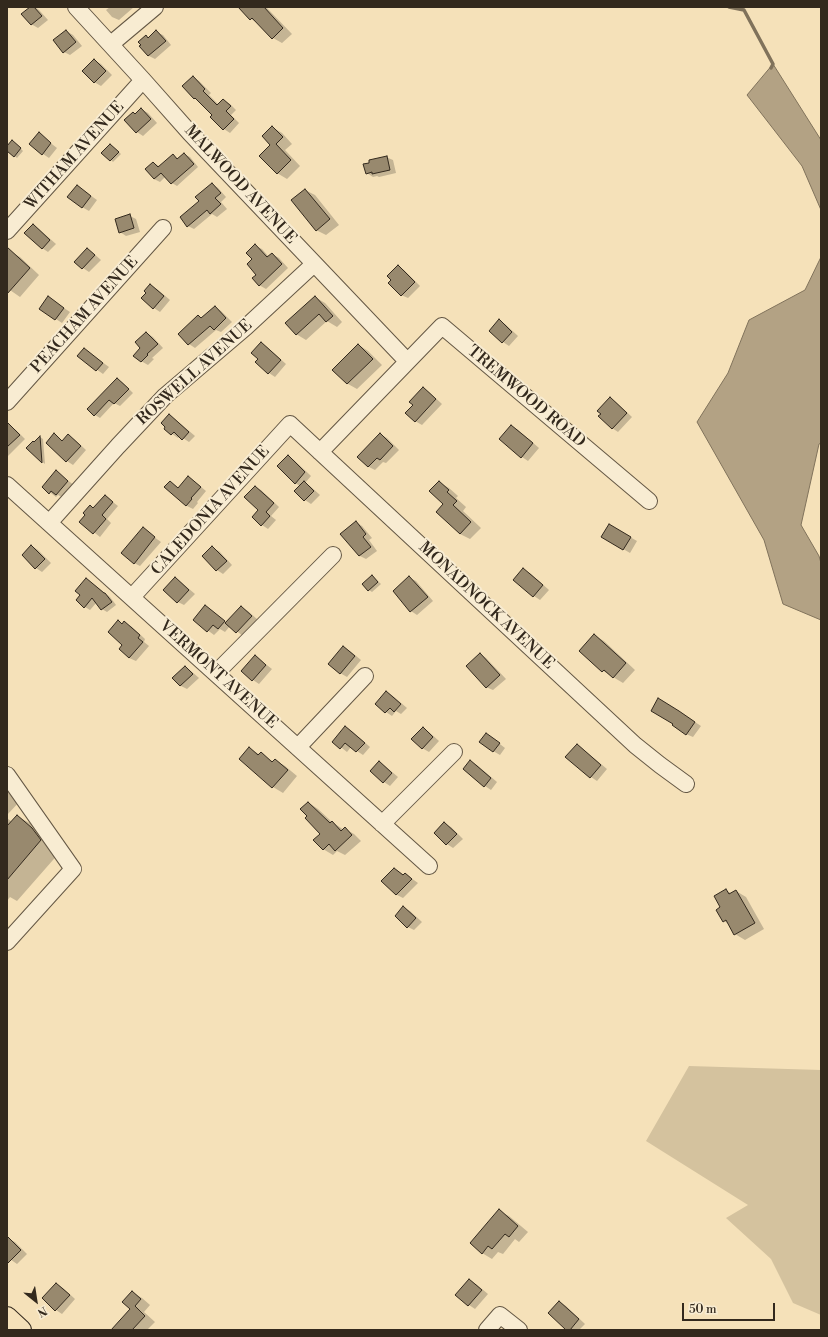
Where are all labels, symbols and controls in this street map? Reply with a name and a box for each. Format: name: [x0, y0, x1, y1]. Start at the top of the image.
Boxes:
street label: WITHAM AVENUE: [21, 98, 129, 214]
street label: MALWOOD AVENUE: [180, 122, 300, 248]
street label: PEACHAM AVENUE: [27, 252, 143, 378]
street label: ROSWELL AVENUE: [133, 316, 257, 430]
street label: TREMWOOD ROAD: [463, 342, 589, 452]
street label: CALEDONIA AVENUE: [148, 442, 274, 580]
street label: MONADNOCK AVENUE: [414, 538, 558, 674]
street label: VERMONT AVENUE: [155, 617, 281, 733]
north arrow: [16, 1281, 56, 1321]
scale bar: [684, 1295, 777, 1321]
text: 50 m: [689, 1302, 717, 1317]
text: N: [35, 1303, 49, 1320]

